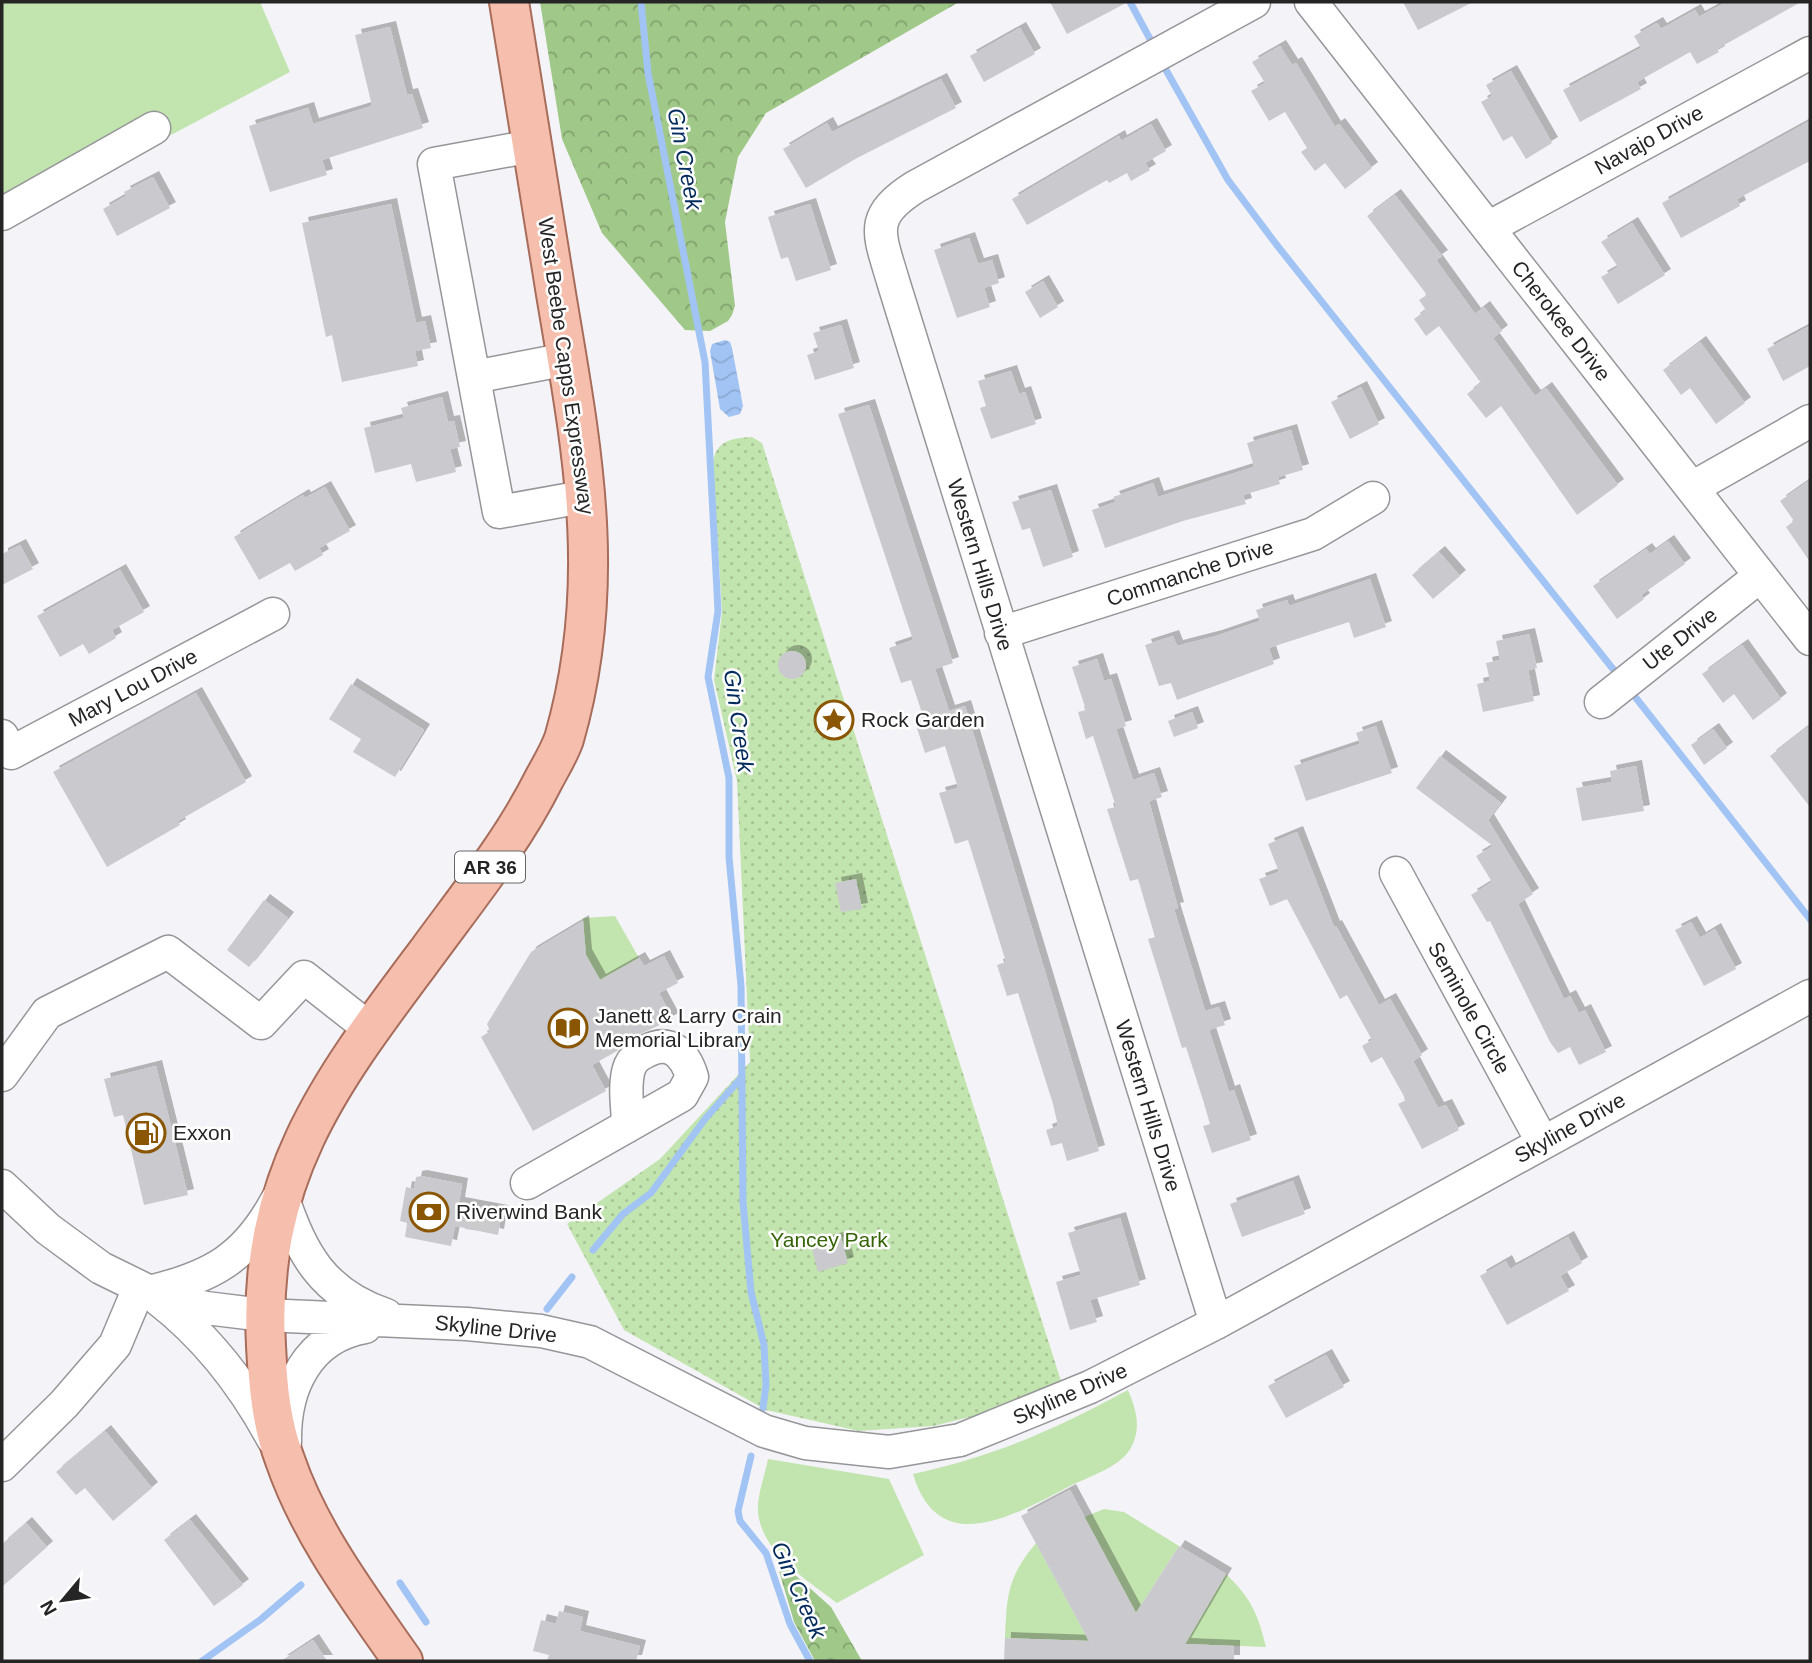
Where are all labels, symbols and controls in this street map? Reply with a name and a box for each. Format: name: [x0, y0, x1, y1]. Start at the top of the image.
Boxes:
street label: Navajo Drive: [1591, 100, 1707, 179]
water label: Gin Creek: [662, 106, 708, 214]
street label: West Beebe Capps Expressway: [534, 216, 599, 516]
street label: Cherokee Drive: [1507, 256, 1615, 385]
street label: Western Hills Drive: [943, 476, 1018, 653]
street label: Commanche Drive: [1104, 535, 1276, 610]
street label: Ute Drive: [1638, 603, 1721, 675]
street label: Mary Lou Drive: [65, 644, 201, 731]
water label: Gin Creek: [719, 668, 759, 776]
place icon: Rock Garden: [813, 699, 855, 741]
place label: Rock Garden: [861, 708, 985, 731]
road number: AR 36: [455, 852, 525, 882]
street label: Seminole Circle: [1424, 938, 1515, 1078]
place label: Janett & Larry Crain Memorial Library: [595, 1004, 782, 1051]
library icon: Janett & Larry Crain Memorial Library: [547, 1007, 589, 1049]
street label: Western Hills Drive: [1111, 1017, 1186, 1194]
street label: Skyline Drive: [1511, 1088, 1629, 1167]
fuel station icon: Exxon: [125, 1112, 167, 1154]
place label: Exxon: [173, 1121, 231, 1144]
bank icon: Riverwind Bank: [408, 1191, 450, 1233]
place label: Riverwind Bank: [456, 1200, 602, 1223]
park label: Yancey Park: [770, 1228, 888, 1251]
street label: Skyline Drive: [434, 1311, 558, 1346]
street label: Skyline Drive: [1009, 1358, 1130, 1429]
water label: Gin Creek: [766, 1537, 833, 1644]
north arrow: [28, 1565, 98, 1635]
text: N: [36, 1597, 61, 1619]

